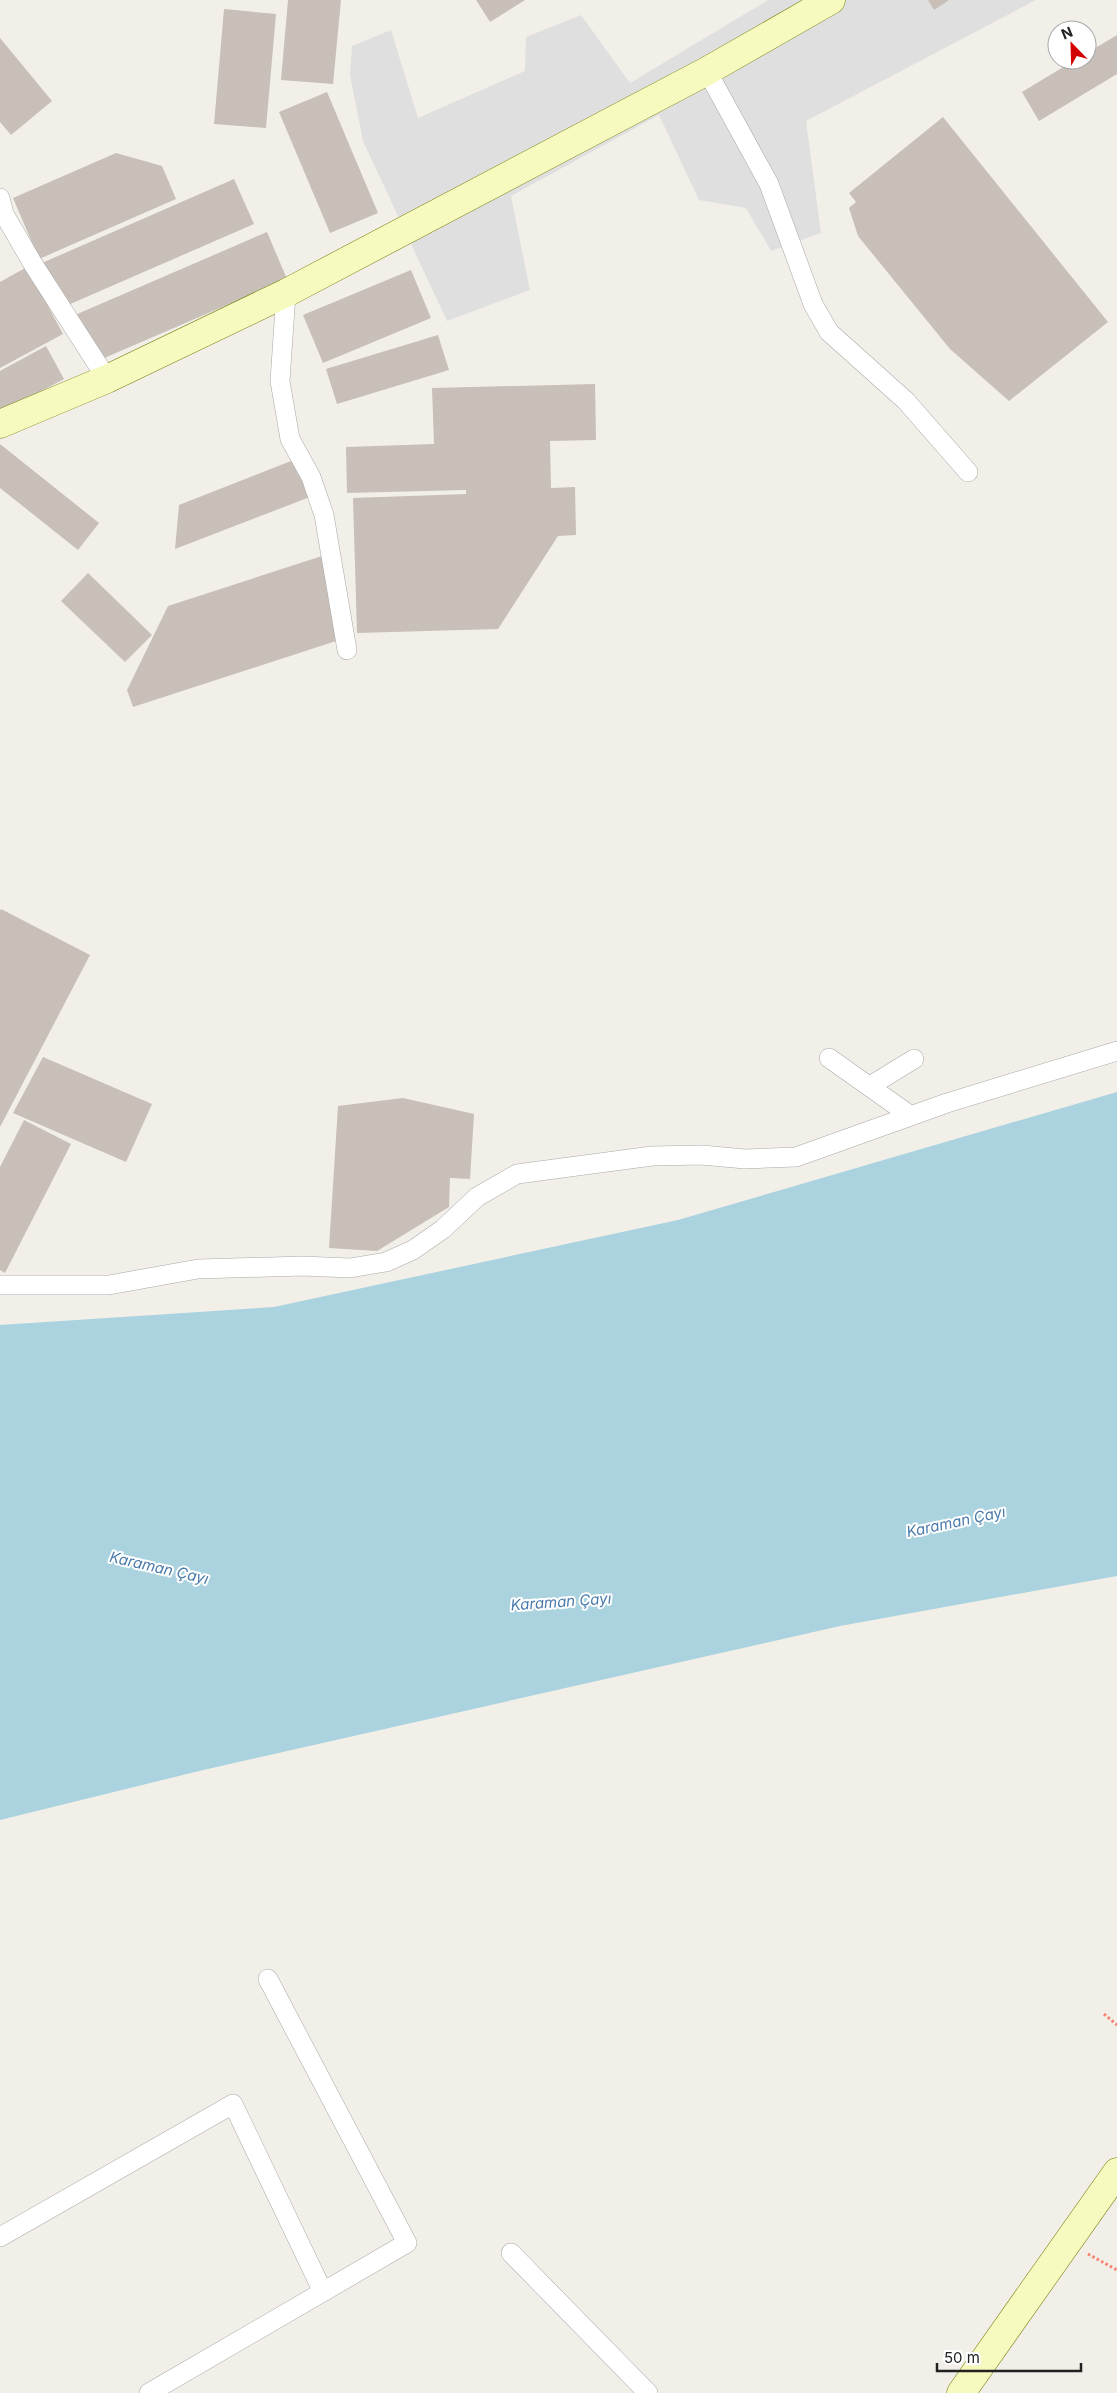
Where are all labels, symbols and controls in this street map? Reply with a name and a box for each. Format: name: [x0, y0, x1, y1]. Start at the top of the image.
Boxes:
north arrow: [1047, 20, 1097, 70]
text: N: [1058, 23, 1075, 42]
water label: Karaman Çayı: [905, 1502, 1007, 1541]
water label: Karaman Çayı: [108, 1547, 211, 1588]
water label: Karaman Çayı: [510, 1588, 612, 1614]
scale bar: [937, 2340, 1081, 2372]
text: 50 m: [944, 2348, 980, 2367]

